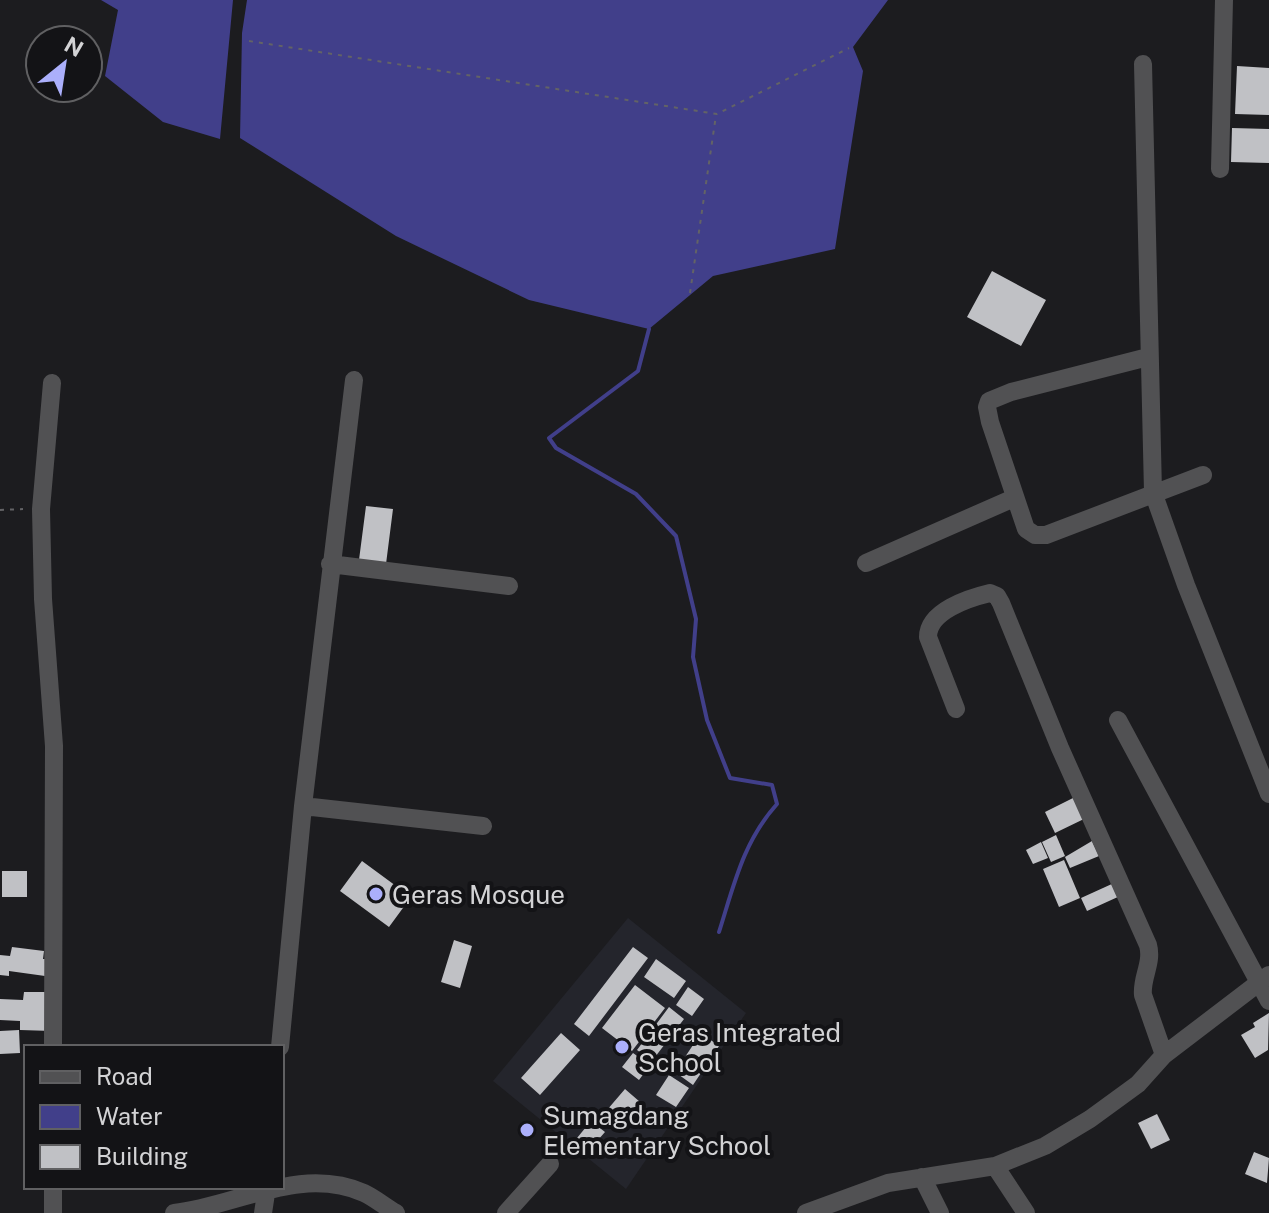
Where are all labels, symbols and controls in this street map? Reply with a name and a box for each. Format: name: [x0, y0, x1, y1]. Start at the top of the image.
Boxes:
north arrow: [24, 24, 104, 104]
text: N: [60, 31, 88, 62]
place label: Geras Mosque: [392, 879, 565, 910]
marker: Geras Mosque: [367, 885, 385, 903]
place label: Geras Integrated School: [638, 1017, 841, 1078]
marker: Geras Integrated School: [613, 1038, 631, 1056]
legend: [24, 1045, 284, 1189]
text: Road: [96, 1062, 153, 1090]
place label: Sumagdang Elementary School: [543, 1100, 771, 1161]
text: Water: [96, 1102, 163, 1130]
marker: Sumagdang Elementary School: [518, 1121, 536, 1139]
text: Building: [96, 1142, 188, 1170]

